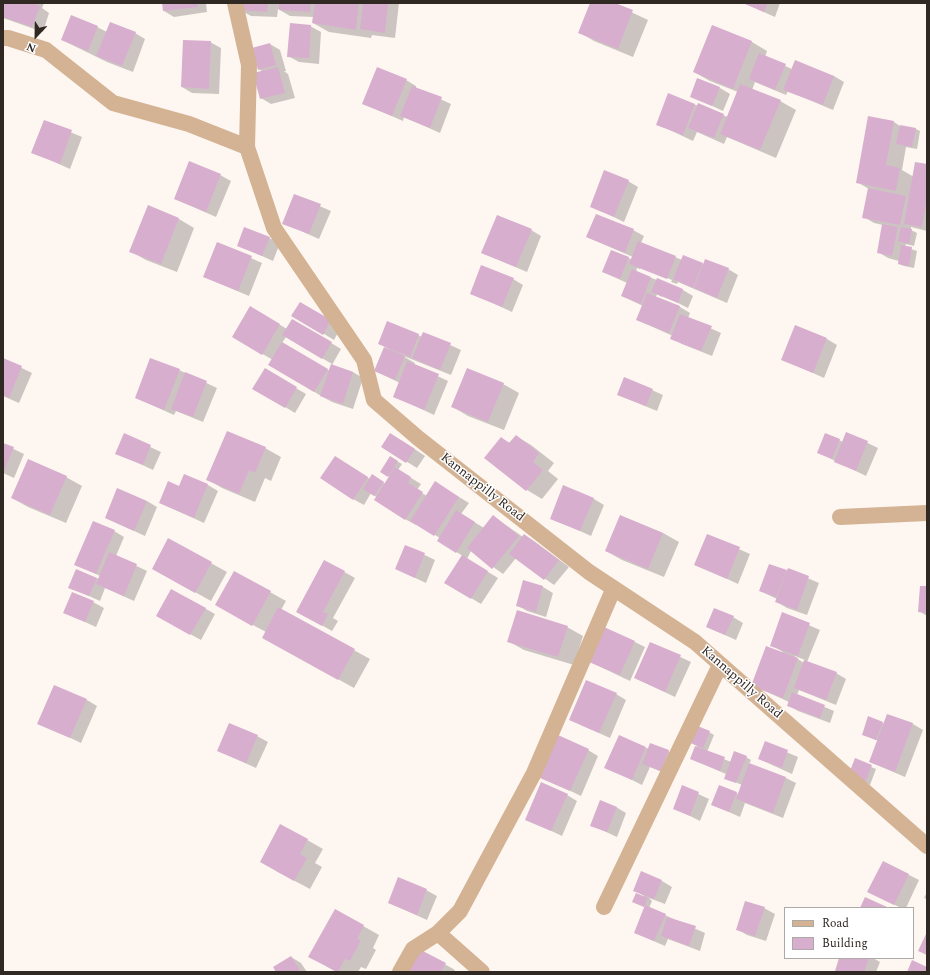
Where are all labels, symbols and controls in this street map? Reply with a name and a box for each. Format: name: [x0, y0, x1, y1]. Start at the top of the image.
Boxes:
north arrow: [16, 16, 56, 56]
text: N: [24, 38, 39, 57]
street label: Kannappilly Road: [437, 450, 527, 526]
street label: Kannappilly Road: [697, 644, 785, 722]
legend: [784, 907, 914, 959]
text: Road: [822, 914, 849, 933]
text: Building: [822, 934, 868, 953]

